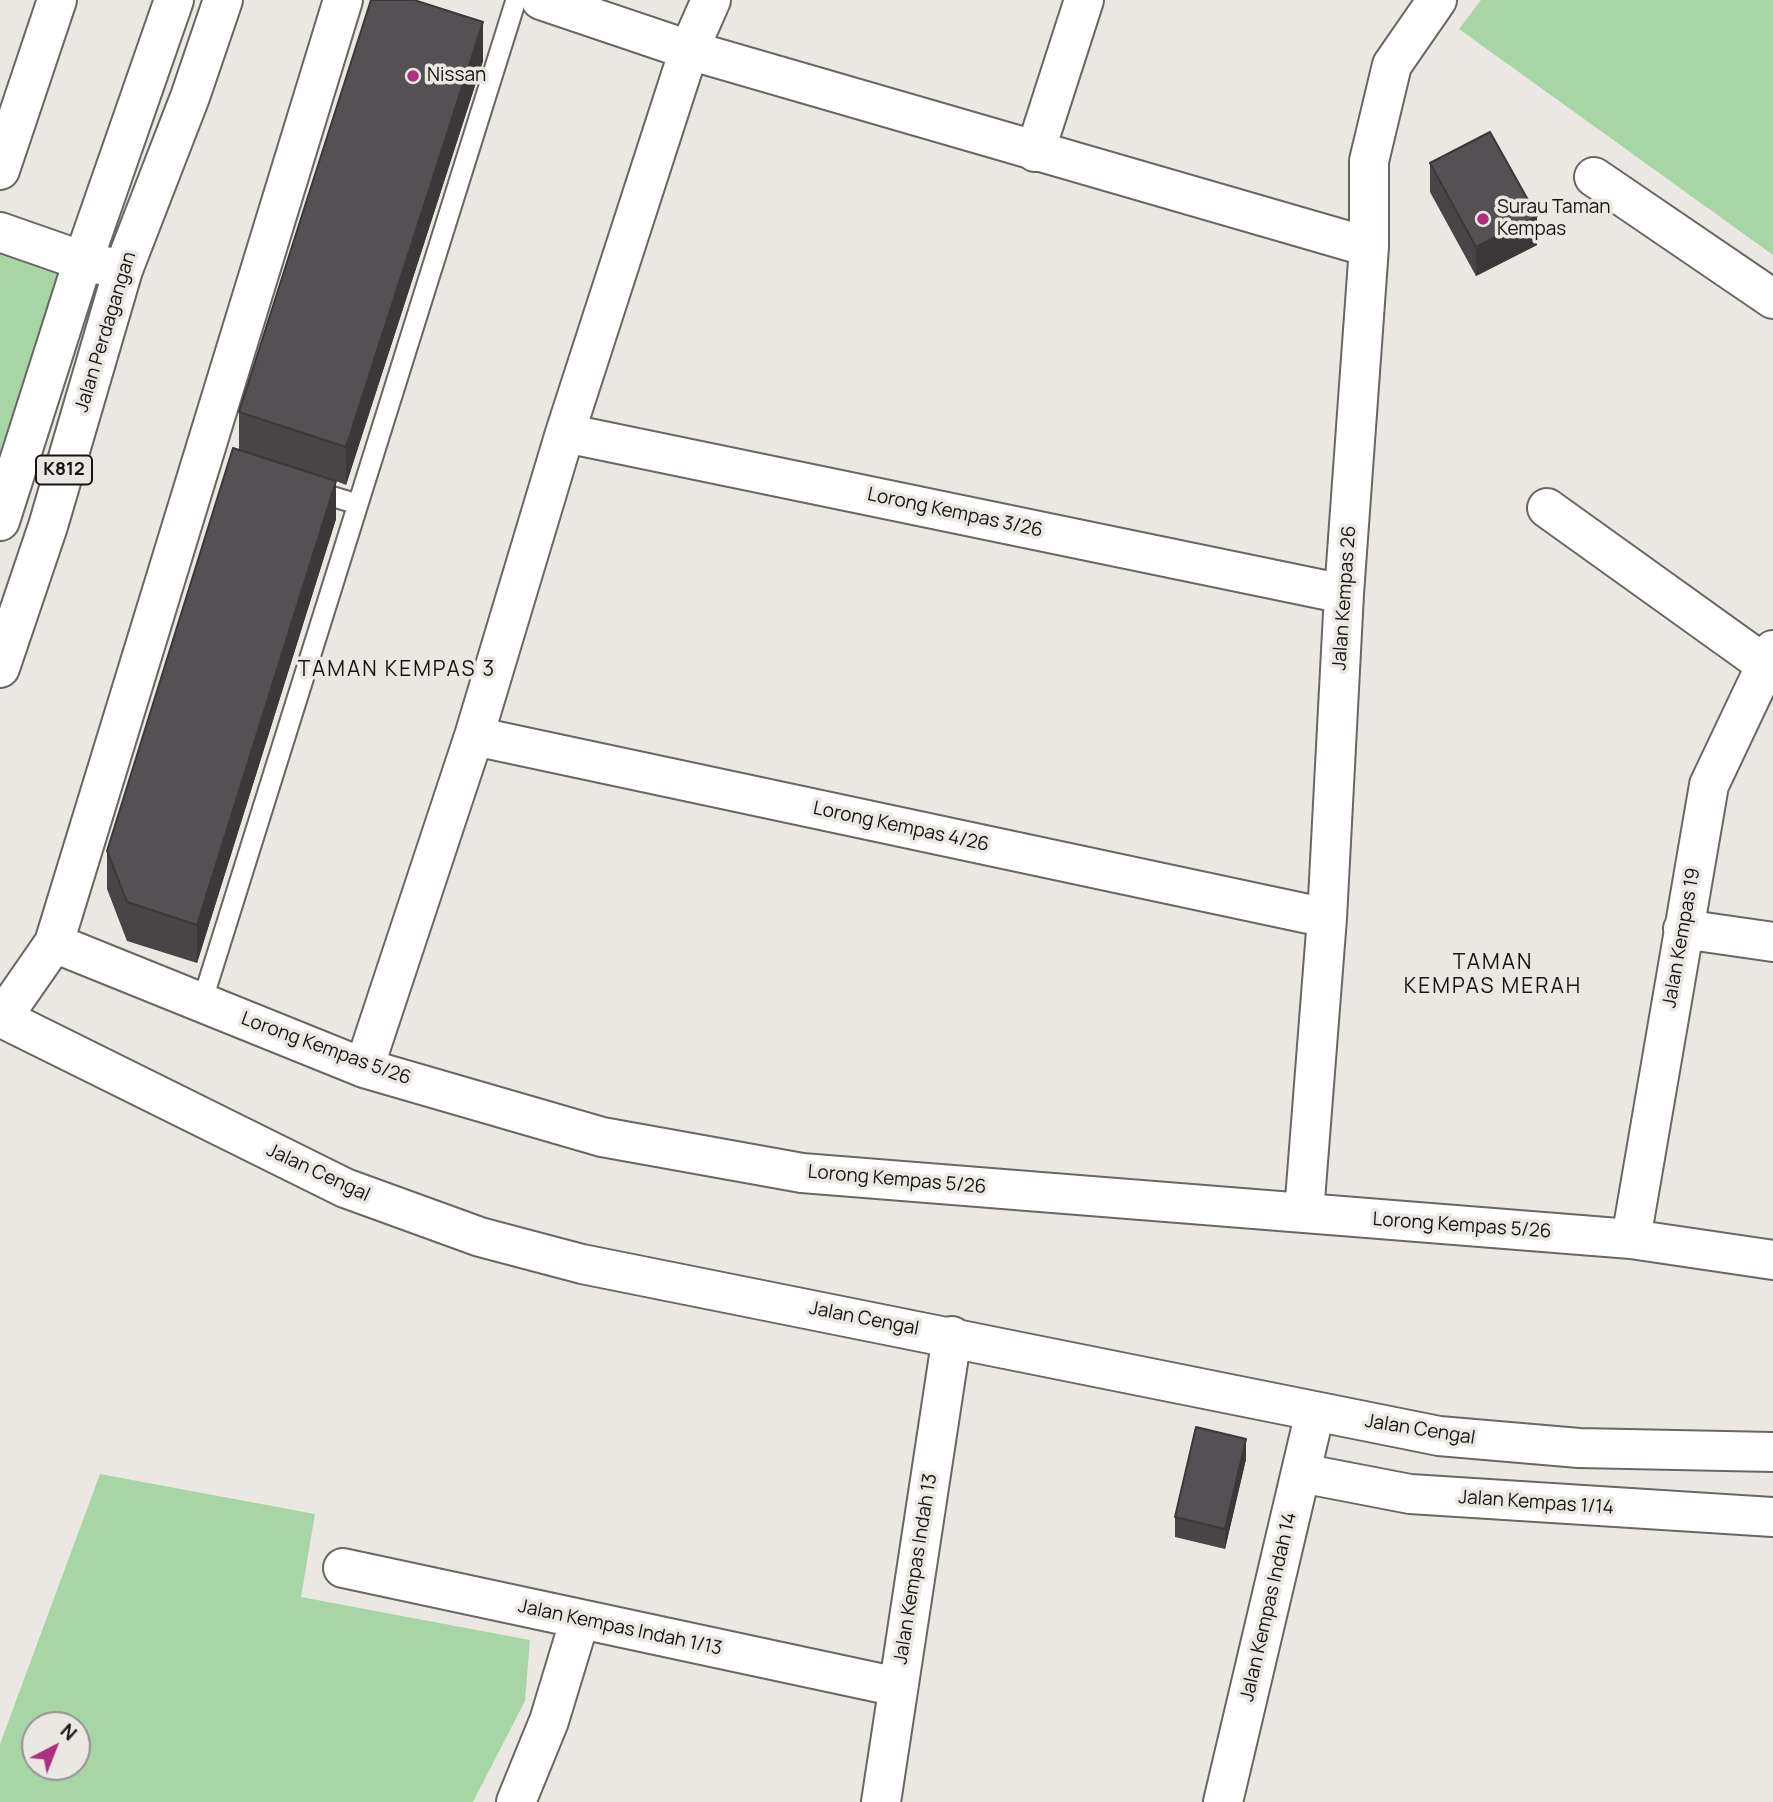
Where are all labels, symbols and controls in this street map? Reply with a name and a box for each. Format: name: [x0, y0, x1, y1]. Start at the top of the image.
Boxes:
place label: Nissan: [427, 65, 486, 87]
marker: Nissan: [405, 68, 421, 84]
place label: Surau Taman Kempas: [1497, 197, 1611, 241]
marker: Surau Taman Kempas: [1475, 211, 1491, 227]
street label: Jalan Perdagangan: [71, 249, 141, 415]
road number: K812: [36, 456, 92, 484]
street label: Lorong Kempas 3/26: [865, 483, 1045, 543]
street label: Jalan Kempas 26: [1329, 525, 1361, 671]
district label: TAMAN KEMPAS 3: [300, 657, 494, 683]
street label: Lorong Kempas 4/26: [811, 797, 991, 857]
street label: Jalan Kempas 19: [1658, 866, 1706, 1010]
district label: TAMAN KEMPAS MERAH: [1405, 950, 1581, 1000]
street label: Lorong Kempas 5/26: [238, 1008, 414, 1090]
street label: Jalan Cengal: [263, 1139, 373, 1207]
street label: Lorong Kempas 5/26: [807, 1161, 987, 1199]
street label: Lorong Kempas 5/26: [1372, 1208, 1552, 1244]
street label: Jalan Cengal: [807, 1297, 921, 1341]
street label: Jalan Cengal: [1363, 1410, 1477, 1450]
street label: Jalan Kempas Indah 13: [890, 1472, 942, 1666]
street label: Jalan Kempas 1/14: [1457, 1486, 1615, 1520]
street label: Jalan Kempas Indah 14: [1236, 1510, 1302, 1704]
street label: Jalan Kempas Indah 1/13: [516, 1595, 724, 1661]
north arrow: [21, 1711, 91, 1781]
text: N: [55, 1718, 82, 1746]

